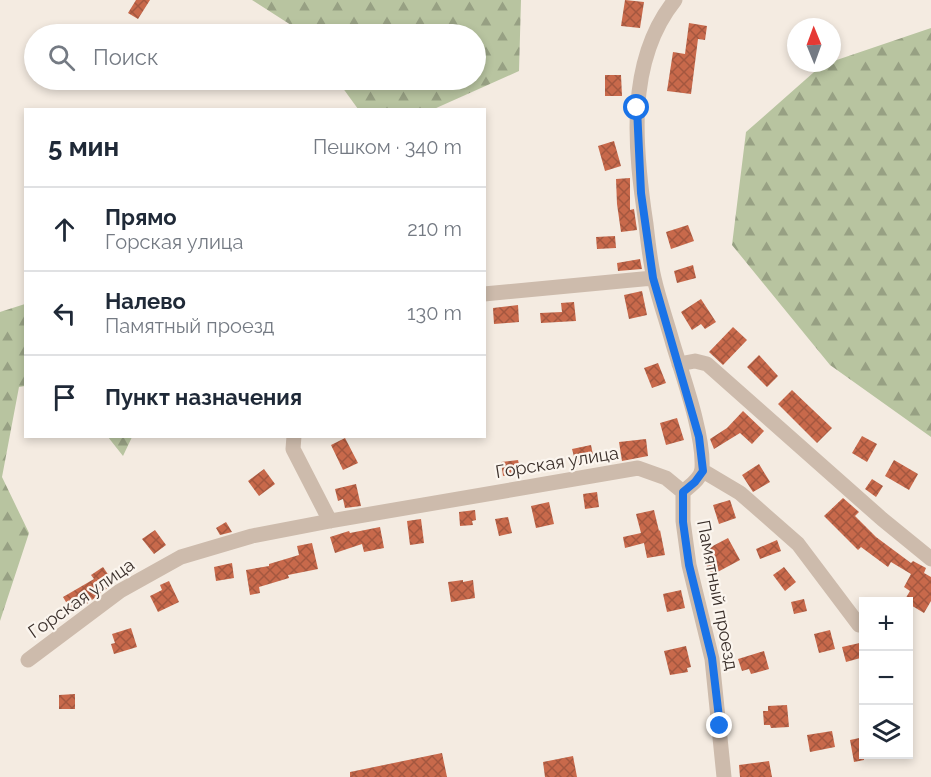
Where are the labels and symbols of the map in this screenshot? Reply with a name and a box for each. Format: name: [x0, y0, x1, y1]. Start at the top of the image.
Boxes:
north arrow: [787, 18, 841, 72]
route start: [623, 94, 649, 120]
street label: Горская улица: [494, 442, 620, 482]
street label: Памятный проезд: [693, 518, 743, 672]
street label: Горская улица: [24, 554, 138, 642]
route end: [706, 712, 732, 738]

